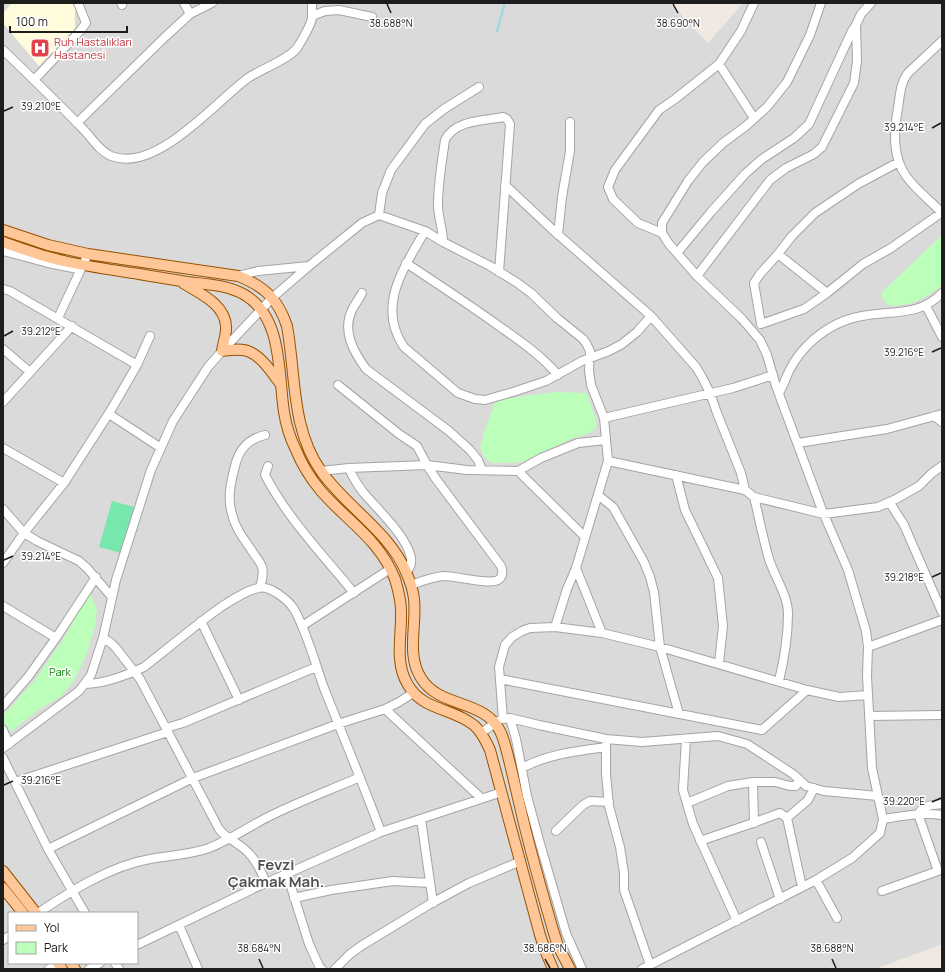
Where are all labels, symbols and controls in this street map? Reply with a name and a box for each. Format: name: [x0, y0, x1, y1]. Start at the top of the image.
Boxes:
scale bar: [10, 8, 127, 34]
text: 100 m: [16, 13, 48, 30]
text: 38.688°N: [369, 16, 413, 30]
text: 38.690°N: [656, 16, 700, 30]
place label: Ruh Hastalıkları Hastanesi: [54, 34, 132, 62]
hospital icon: Ruh Hastalıkları Hastanesi: [29, 37, 51, 59]
text: 39.210°E: [21, 99, 61, 113]
text: 39.214°E: [884, 120, 924, 134]
text: 39.212°E: [21, 324, 61, 338]
text: 39.216°E: [884, 345, 924, 359]
text: 39.214°E: [21, 549, 61, 563]
text: 39.218°E: [884, 570, 924, 584]
park label: Park: [49, 664, 72, 679]
text: 39.216°E: [21, 773, 61, 787]
text: 39.220°E: [883, 794, 925, 808]
district label: Fevzi Çakmak Mah.: [228, 854, 324, 892]
legend: [8, 912, 138, 964]
text: Yol: [44, 919, 60, 936]
text: Park: [44, 939, 69, 956]
text: 38.684°N: [237, 941, 281, 955]
text: 38.686°N: [523, 941, 567, 955]
text: 38.688°N: [810, 941, 854, 955]

